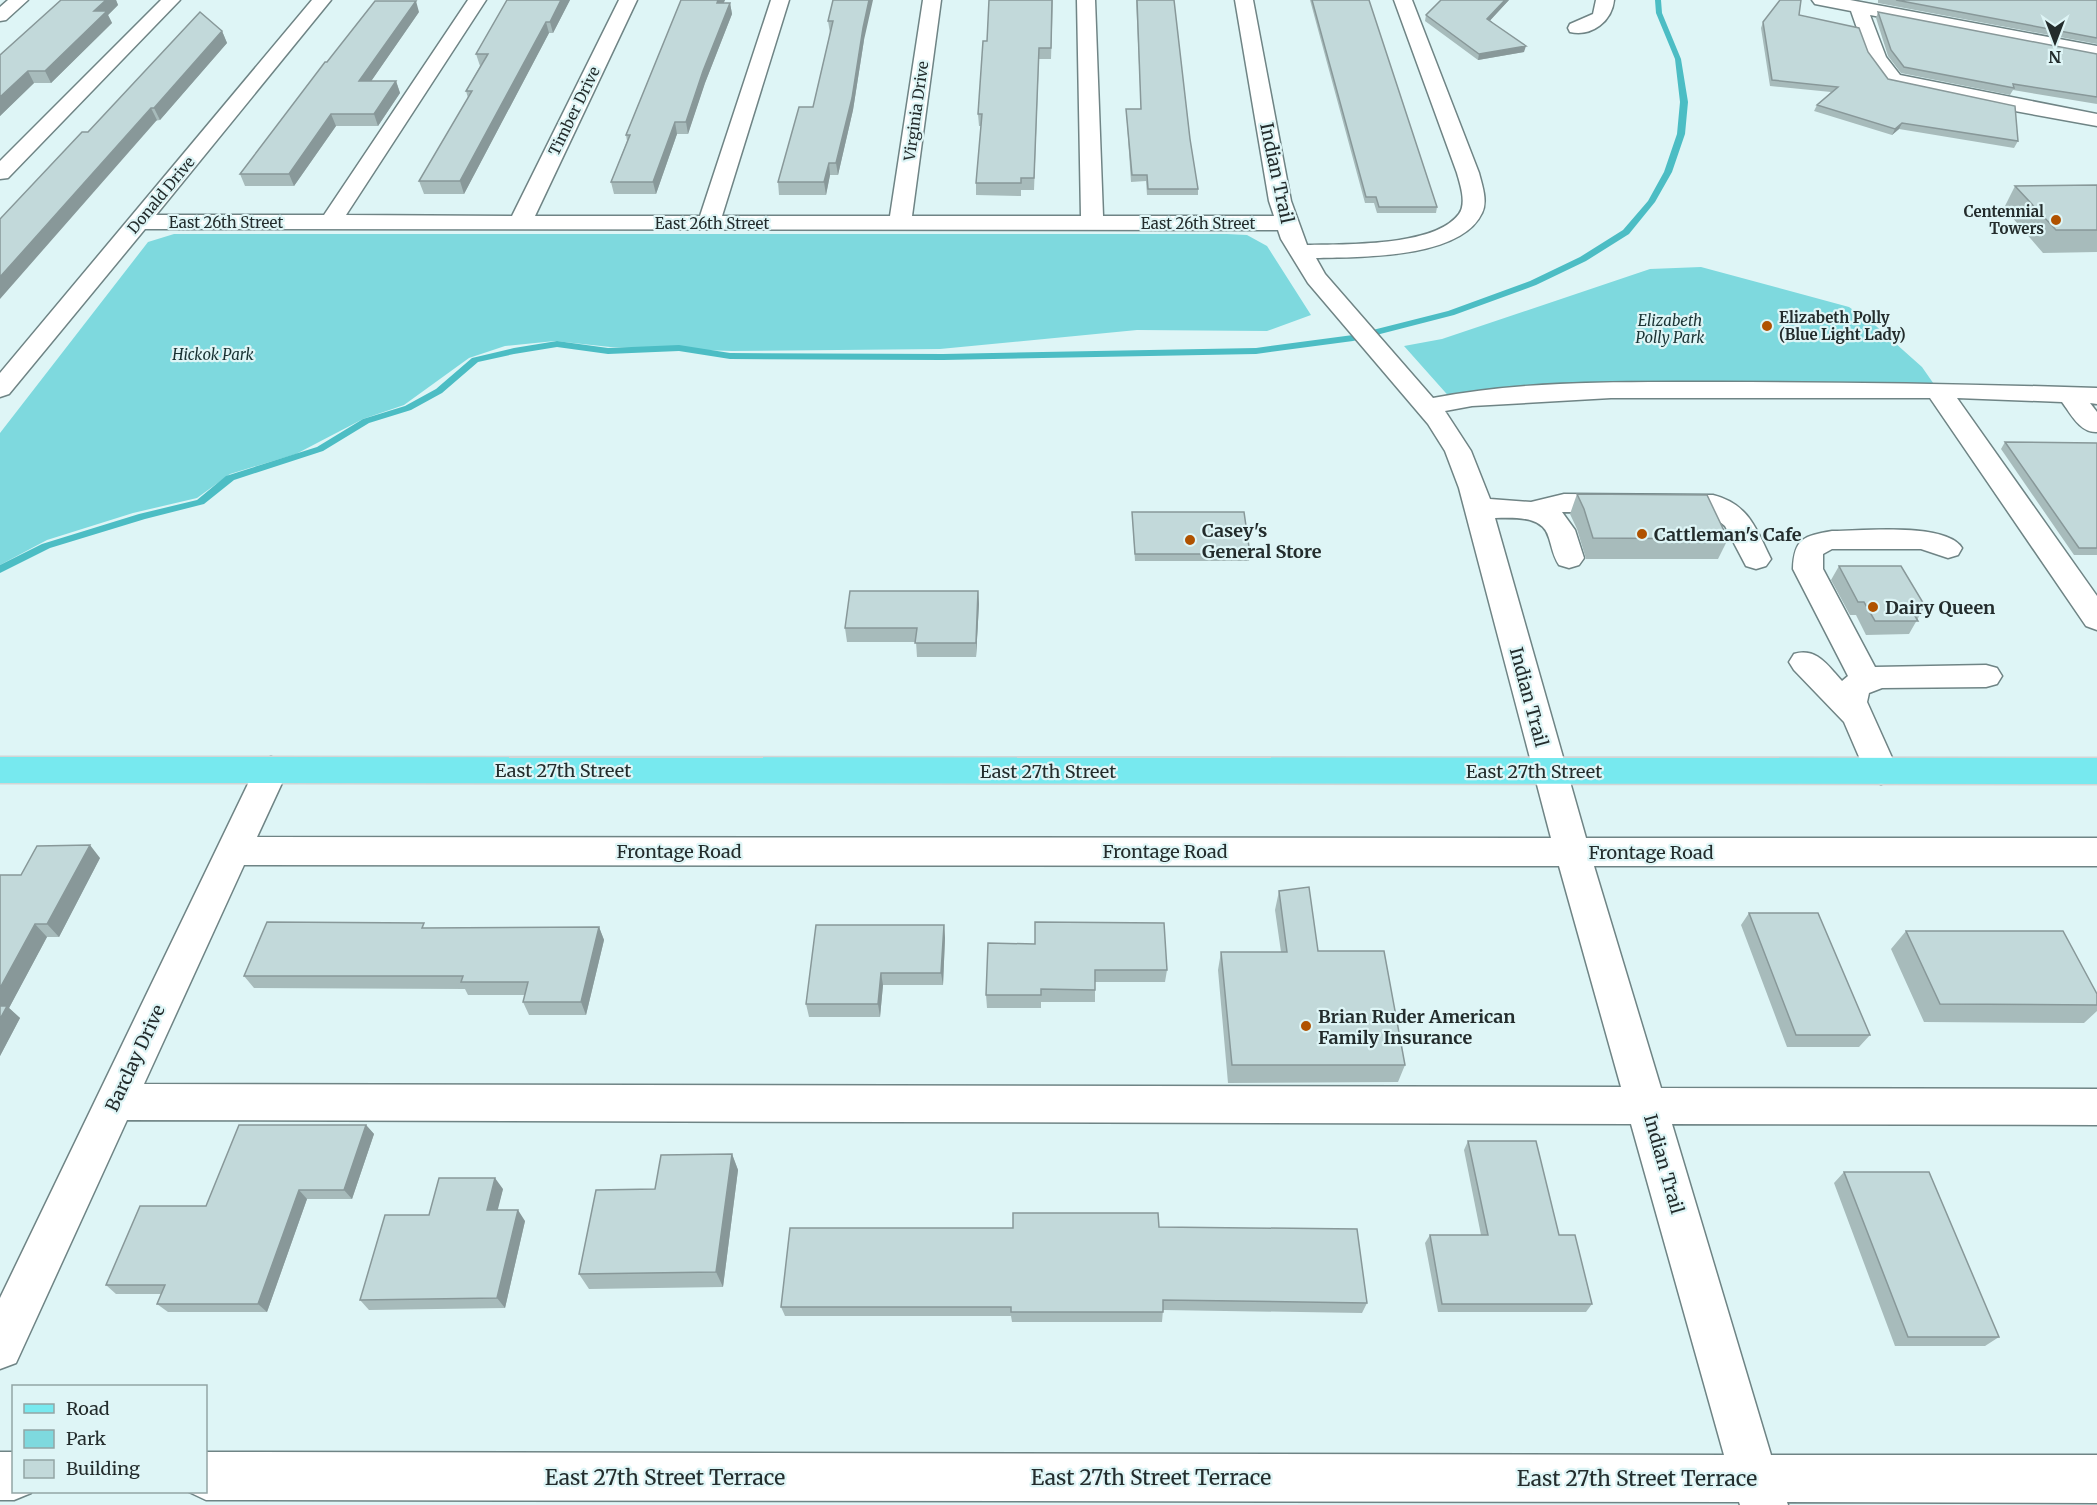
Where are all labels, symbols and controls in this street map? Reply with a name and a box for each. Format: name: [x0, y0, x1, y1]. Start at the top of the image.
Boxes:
north arrow: [2025, 12, 2085, 72]
text: N: [2048, 47, 2061, 67]
street label: Virginia Drive: [899, 60, 932, 163]
street label: Timber Drive: [544, 63, 604, 159]
street label: Indian Trail: [1255, 121, 1299, 226]
street label: Donald Drive: [123, 153, 199, 237]
place label: Centennial Towers: [1964, 202, 2044, 238]
street label: East 26th Street: [169, 213, 283, 232]
marker: Centennial Towers: [2049, 213, 2063, 227]
street label: East 26th Street: [655, 214, 769, 233]
street label: East 26th Street: [1141, 214, 1255, 233]
place label: Elizabeth Polly (Blue Light Lady): [1779, 308, 1906, 344]
park label: Elizabeth Polly Park: [1636, 311, 1705, 347]
marker: Elizabeth Polly (Blue Light Lady): [1760, 319, 1774, 333]
park label: Hickok Park: [171, 345, 255, 364]
place label: Casey's General Store: [1202, 519, 1322, 563]
place label: Cattleman's Cafe: [1654, 523, 1802, 546]
marker: Cattleman's Cafe: [1635, 527, 1649, 541]
marker: Casey's General Store: [1183, 533, 1197, 547]
place label: Dairy Queen: [1885, 596, 1995, 619]
marker: Dairy Queen: [1866, 600, 1880, 614]
street label: Indian Trail: [1505, 645, 1553, 750]
street label: East 27th Street: [495, 759, 631, 782]
street label: East 27th Street: [980, 760, 1116, 783]
street label: East 27th Street: [1466, 760, 1602, 783]
street label: Frontage Road: [616, 840, 742, 863]
street label: Frontage Road: [1102, 840, 1228, 863]
street label: Frontage Road: [1588, 841, 1714, 864]
street label: Barclay Drive: [100, 1001, 170, 1115]
place label: Brian Ruder American Family Insurance: [1318, 1005, 1516, 1049]
marker: Brian Ruder American Family Insurance: [1299, 1019, 1313, 1033]
street label: Indian Trail: [1639, 1112, 1689, 1217]
legend: [12, 1385, 207, 1493]
text: Road: [66, 1397, 110, 1420]
text: Park: [66, 1427, 107, 1450]
text: Building: [66, 1457, 140, 1480]
street label: East 27th Street Terrace: [545, 1464, 785, 1491]
street label: East 27th Street Terrace: [1031, 1464, 1271, 1491]
street label: East 27th Street Terrace: [1517, 1465, 1757, 1492]

